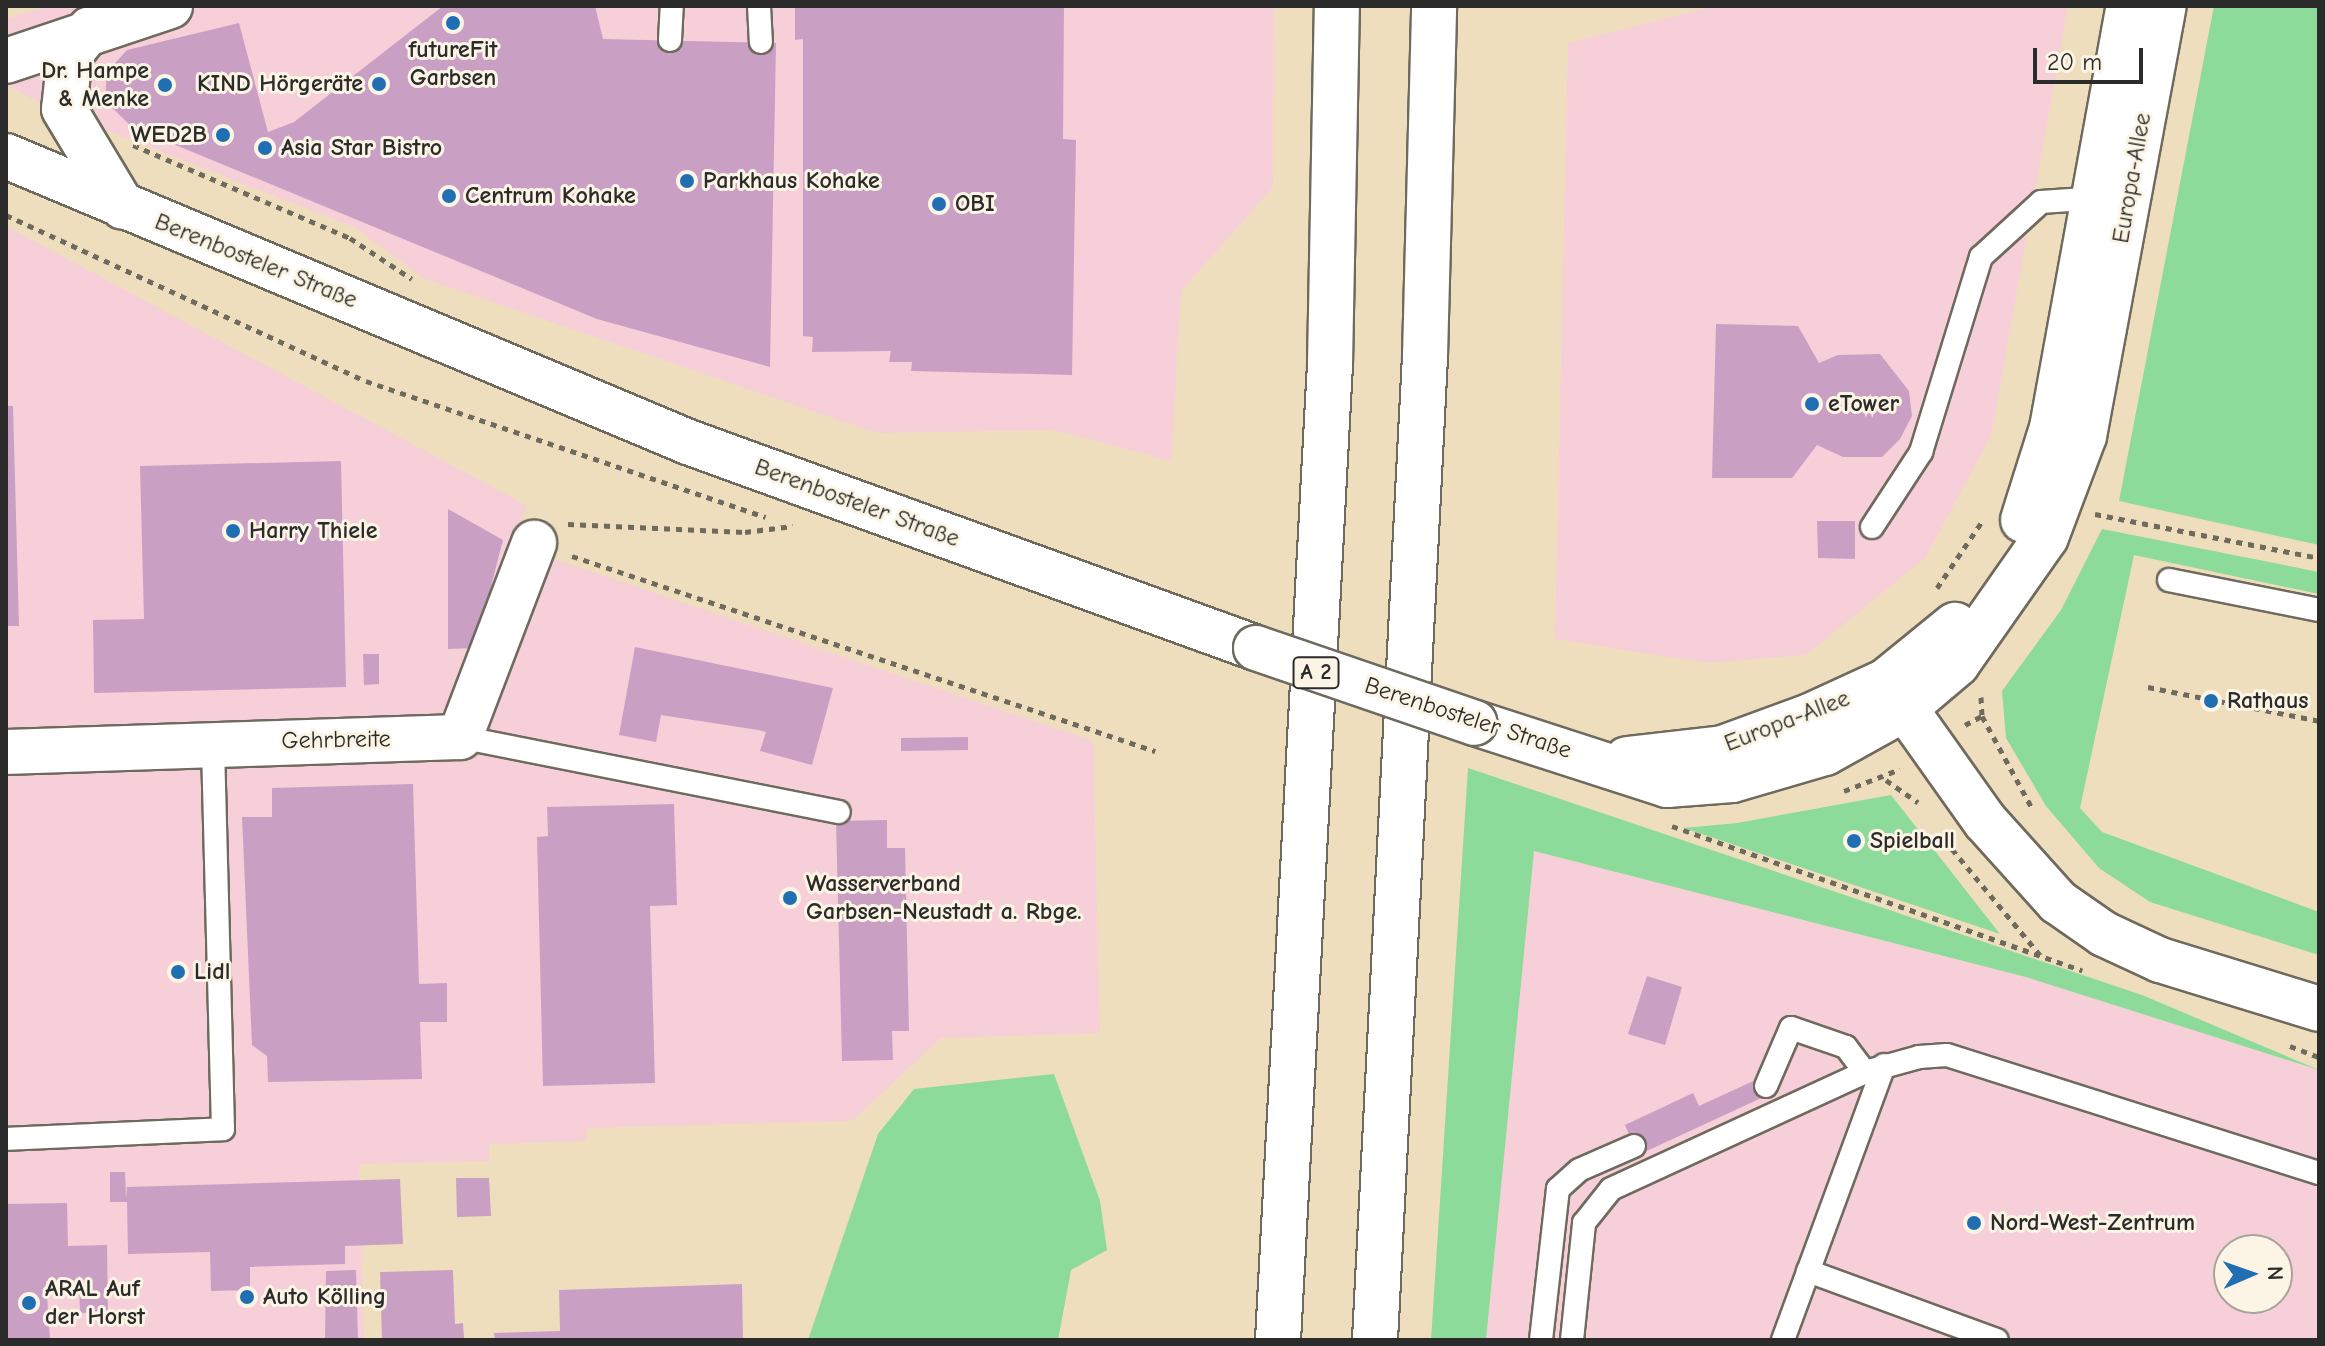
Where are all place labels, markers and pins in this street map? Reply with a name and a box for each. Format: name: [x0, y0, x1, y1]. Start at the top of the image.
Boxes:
marker: futureFit Garbsen: [444, 14, 462, 32]
place label: futureFit Garbsen: [409, 36, 497, 92]
place label: Dr. Hampe & Menke: [41, 57, 149, 113]
place label: KIND Hörgeräte: [197, 70, 363, 98]
marker: KIND Hörgeräte: [370, 75, 388, 93]
marker: Dr. Hampe & Menke: [156, 76, 174, 94]
place label: WED2B: [131, 121, 207, 149]
marker: WED2B: [214, 126, 232, 144]
place label: Asia Star Bistro: [281, 134, 442, 162]
marker: Asia Star Bistro: [256, 139, 274, 157]
place label: Parkhaus Kohake: [703, 167, 880, 195]
marker: Parkhaus Kohake: [678, 172, 696, 190]
place label: Centrum Kohake: [465, 182, 636, 210]
marker: Centrum Kohake: [440, 187, 458, 205]
place label: OBI: [955, 190, 995, 218]
marker: OBI: [930, 195, 948, 213]
place label: eTower: [1828, 390, 1899, 418]
marker: eTower: [1803, 395, 1821, 413]
place label: Harry Thiele: [249, 517, 378, 545]
marker: Harry Thiele: [224, 522, 242, 540]
place label: Rathaus: [2227, 687, 2309, 715]
marker: Rathaus: [2202, 692, 2220, 710]
place label: Spielball: [1870, 827, 1955, 855]
marker: Spielball: [1845, 832, 1863, 850]
place label: Wasserverband Garbsen-Neustadt a. Rbge.: [806, 870, 1082, 926]
marker: Wasserverband Garbsen-Neustadt a. Rbge.: [781, 889, 799, 907]
place label: Lidl: [194, 958, 230, 986]
marker: Lidl: [169, 963, 187, 981]
place label: Nord-West-Zentrum: [1990, 1209, 2195, 1237]
marker: Nord-West-Zentrum: [1965, 1214, 1983, 1232]
place label: ARAL Auf der Horst: [45, 1275, 145, 1331]
place label: Auto Kölling: [263, 1283, 386, 1311]
marker: Auto Kölling: [238, 1288, 256, 1306]
marker: ARAL Auf der Horst: [20, 1294, 38, 1312]

